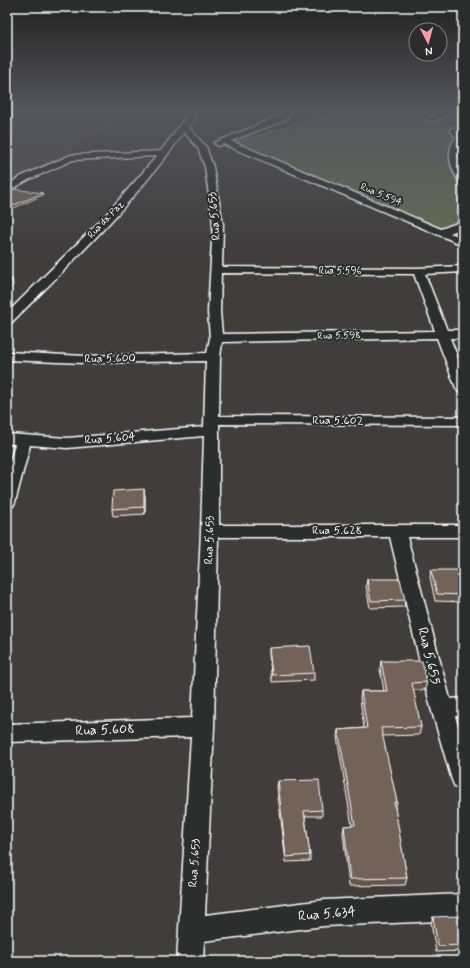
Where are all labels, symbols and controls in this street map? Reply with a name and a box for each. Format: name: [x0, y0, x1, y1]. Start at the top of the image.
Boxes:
north arrow: [408, 22, 448, 62]
text: N: [425, 44, 433, 58]
street label: Rua 5.594: [358, 180, 404, 210]
street label: Rua 5.653: [205, 191, 225, 241]
street label: Rua da Paz: [85, 199, 127, 241]
street label: Rua 5.596: [319, 265, 362, 278]
street label: Rua 5.598: [317, 329, 361, 343]
street label: Rua 5.600: [84, 351, 136, 367]
street label: Rua 5.602: [312, 413, 364, 429]
street label: Rua 5.604: [84, 429, 136, 449]
street label: Rua 5.653: [201, 515, 219, 565]
street label: Rua 5.628: [312, 523, 362, 539]
street label: Rua 5.655: [413, 625, 445, 687]
street label: Rua 5.608: [75, 720, 135, 740]
street label: Rua 5.653: [185, 838, 205, 888]
street label: Rua 5.634: [297, 903, 357, 925]

